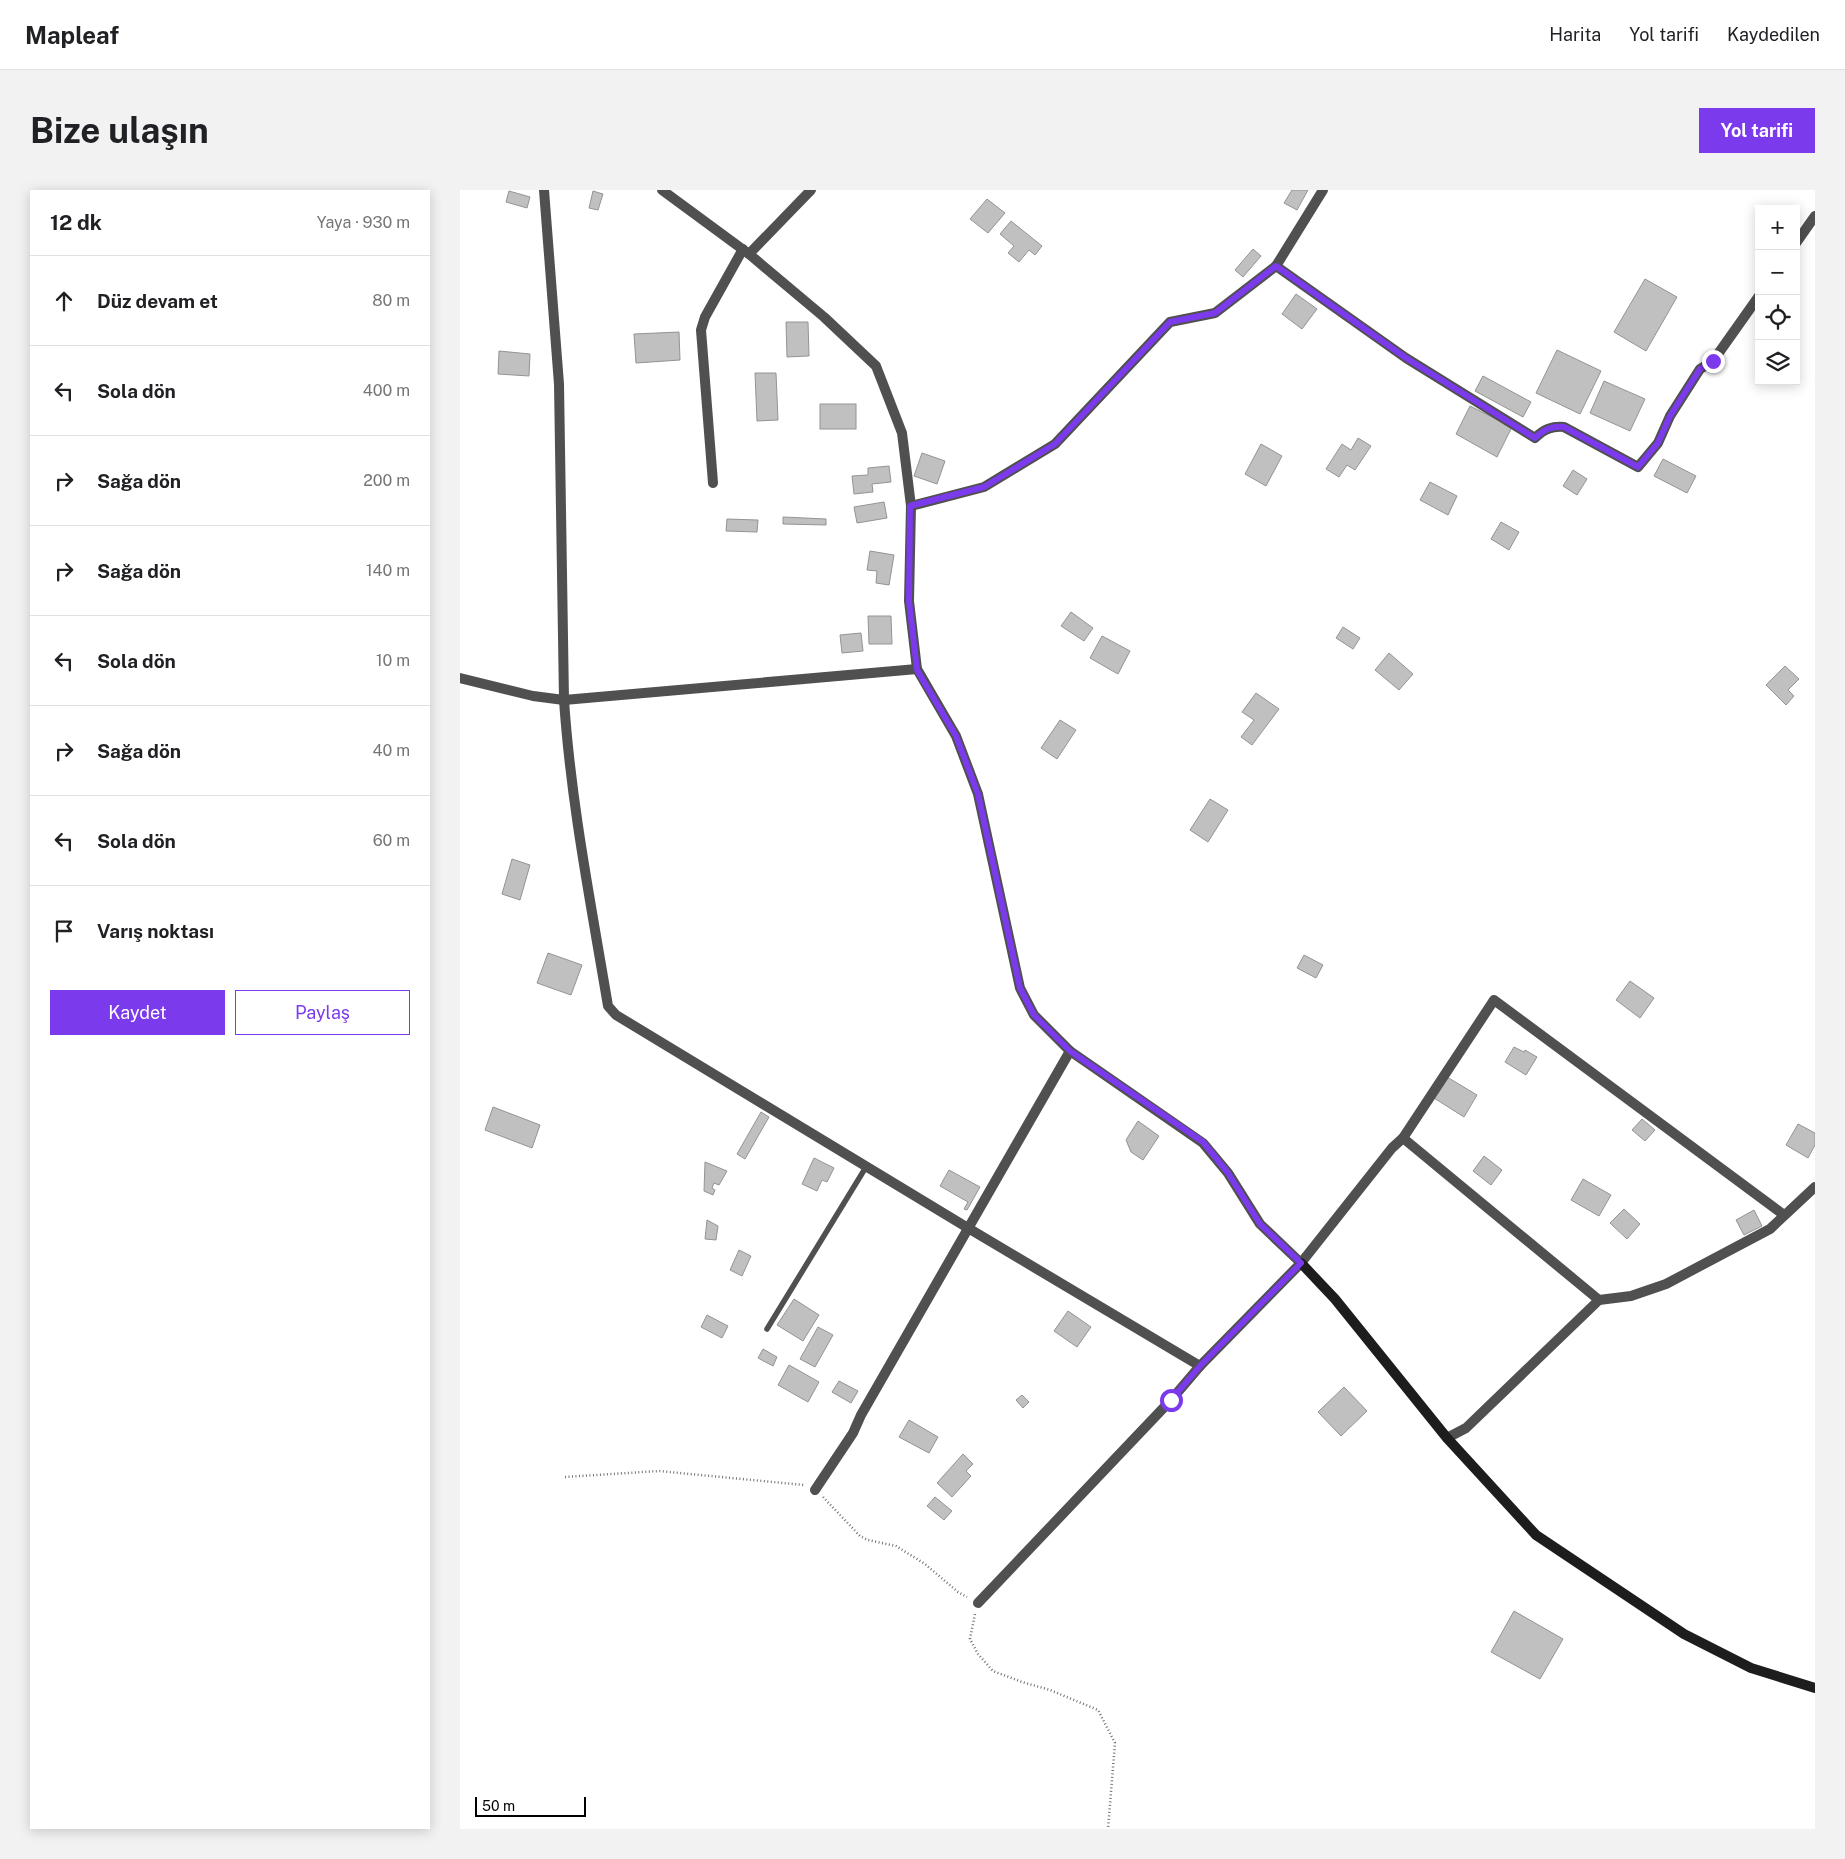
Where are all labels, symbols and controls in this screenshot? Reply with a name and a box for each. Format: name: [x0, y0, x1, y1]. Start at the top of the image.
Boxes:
text: Mapleaf: [25, 21, 119, 49]
text: Harita: [1549, 24, 1601, 45]
text: Yol tarifi: [1629, 24, 1699, 45]
text: Kaydedilen: [1727, 24, 1820, 45]
button: Yol tarifi: [1699, 108, 1815, 153]
text: Bize ulaşın: [30, 110, 209, 151]
map controls: [1755, 205, 1800, 385]
button: +: [1755, 205, 1800, 250]
text: 12 dk: [50, 210, 102, 235]
text: Yaya · 930 m: [317, 213, 410, 232]
button: −: [1755, 250, 1800, 295]
icon: ahead: [50, 287, 78, 315]
text: Düz devam et: [97, 290, 218, 312]
text: 80 m: [372, 291, 410, 310]
button: locate: [1755, 295, 1800, 340]
button: layers: [1755, 340, 1800, 385]
route end: [1702, 350, 1725, 373]
icon: left: [50, 377, 78, 405]
text: Sola dön: [97, 380, 176, 402]
text: 400 m: [363, 381, 410, 400]
icon: right: [50, 467, 78, 495]
text: Sağa dön: [97, 470, 181, 492]
text: 200 m: [363, 471, 410, 490]
icon: right: [50, 557, 78, 585]
text: Sağa dön: [97, 560, 181, 582]
text: 140 m: [366, 561, 410, 580]
icon: left: [50, 647, 78, 675]
text: Sola dön: [97, 650, 176, 672]
text: 10 m: [376, 651, 410, 670]
icon: right: [50, 737, 78, 765]
text: Sağa dön: [97, 740, 181, 762]
text: 40 m: [372, 741, 410, 760]
icon: left: [50, 827, 78, 855]
text: Sola dön: [97, 830, 176, 852]
text: 60 m: [373, 831, 410, 850]
icon: arrive: [50, 917, 78, 945]
text: Varış noktası: [97, 920, 214, 942]
button: Kaydet: [50, 990, 225, 1035]
button: Paylaş: [235, 990, 410, 1035]
route start: [1160, 1389, 1183, 1412]
scale bar: [475, 1794, 586, 1817]
text: 50 m: [482, 1798, 515, 1814]

